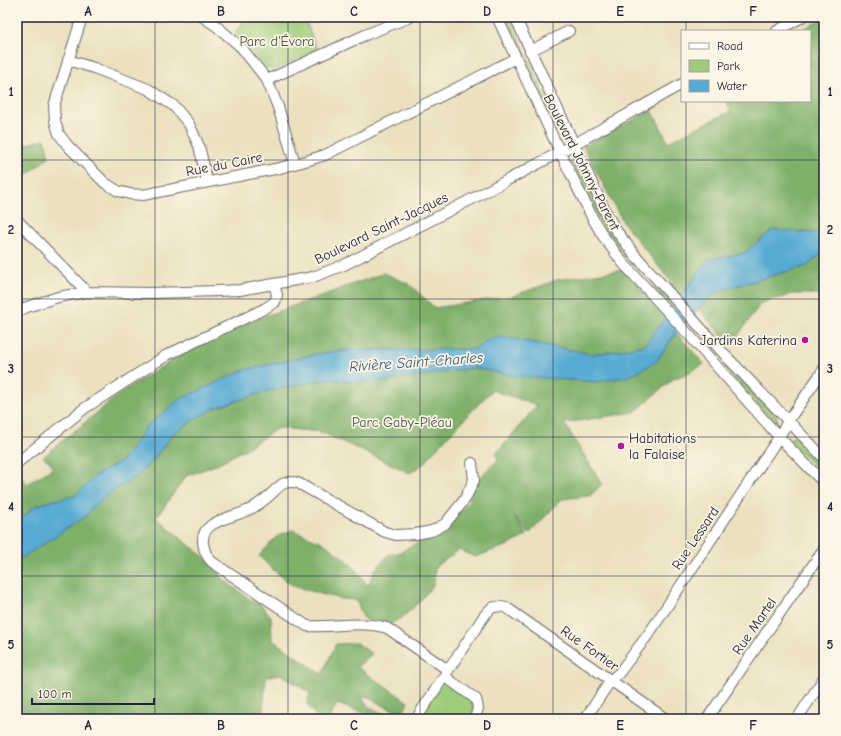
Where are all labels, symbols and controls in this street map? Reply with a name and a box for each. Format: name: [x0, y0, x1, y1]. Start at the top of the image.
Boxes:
text: A: [84, 4, 92, 19]
text: B: [217, 4, 225, 19]
text: C: [350, 4, 358, 19]
text: D: [483, 4, 491, 19]
text: E: [616, 4, 624, 19]
text: F: [749, 4, 757, 19]
legend: [681, 30, 811, 102]
park label: Parc d'Évora: [239, 33, 315, 50]
text: Road: [717, 39, 743, 53]
text: Park: [717, 59, 740, 73]
text: Water: [717, 79, 747, 93]
text: 1: [8, 84, 14, 99]
text: 1: [827, 84, 833, 99]
street label: Boulevard Johnny-Parent: [540, 91, 624, 234]
street label: Rue du Caire: [184, 149, 264, 180]
street label: Boulevard Saint-Jacques: [312, 189, 451, 268]
text: 2: [8, 222, 14, 237]
text: 2: [827, 222, 833, 237]
place label: Jardins Katerina: [700, 332, 797, 349]
marker: Jardins Katerina: [800, 335, 810, 345]
water label: Rivière Saint-Charles: [349, 348, 484, 376]
text: 3: [8, 361, 14, 376]
text: 3: [827, 361, 833, 376]
park label: Parc Gaby-Pléau: [352, 414, 452, 431]
place label: Habitations la Falaise: [629, 430, 696, 463]
marker: Habitations la Falaise: [616, 441, 626, 451]
text: 4: [8, 499, 14, 514]
text: 4: [827, 499, 833, 514]
street label: Rue Lessard: [668, 504, 723, 573]
street label: Rue Martel: [729, 595, 780, 658]
street label: Rue Fortier: [557, 622, 622, 675]
text: 5: [8, 637, 15, 652]
text: 5: [827, 637, 834, 652]
scale bar: [32, 680, 154, 706]
text: 100 m: [38, 687, 71, 701]
text: A: [84, 718, 92, 733]
text: B: [217, 718, 225, 733]
text: C: [350, 718, 358, 733]
text: D: [483, 718, 491, 733]
text: E: [616, 718, 624, 733]
text: F: [749, 718, 757, 733]

